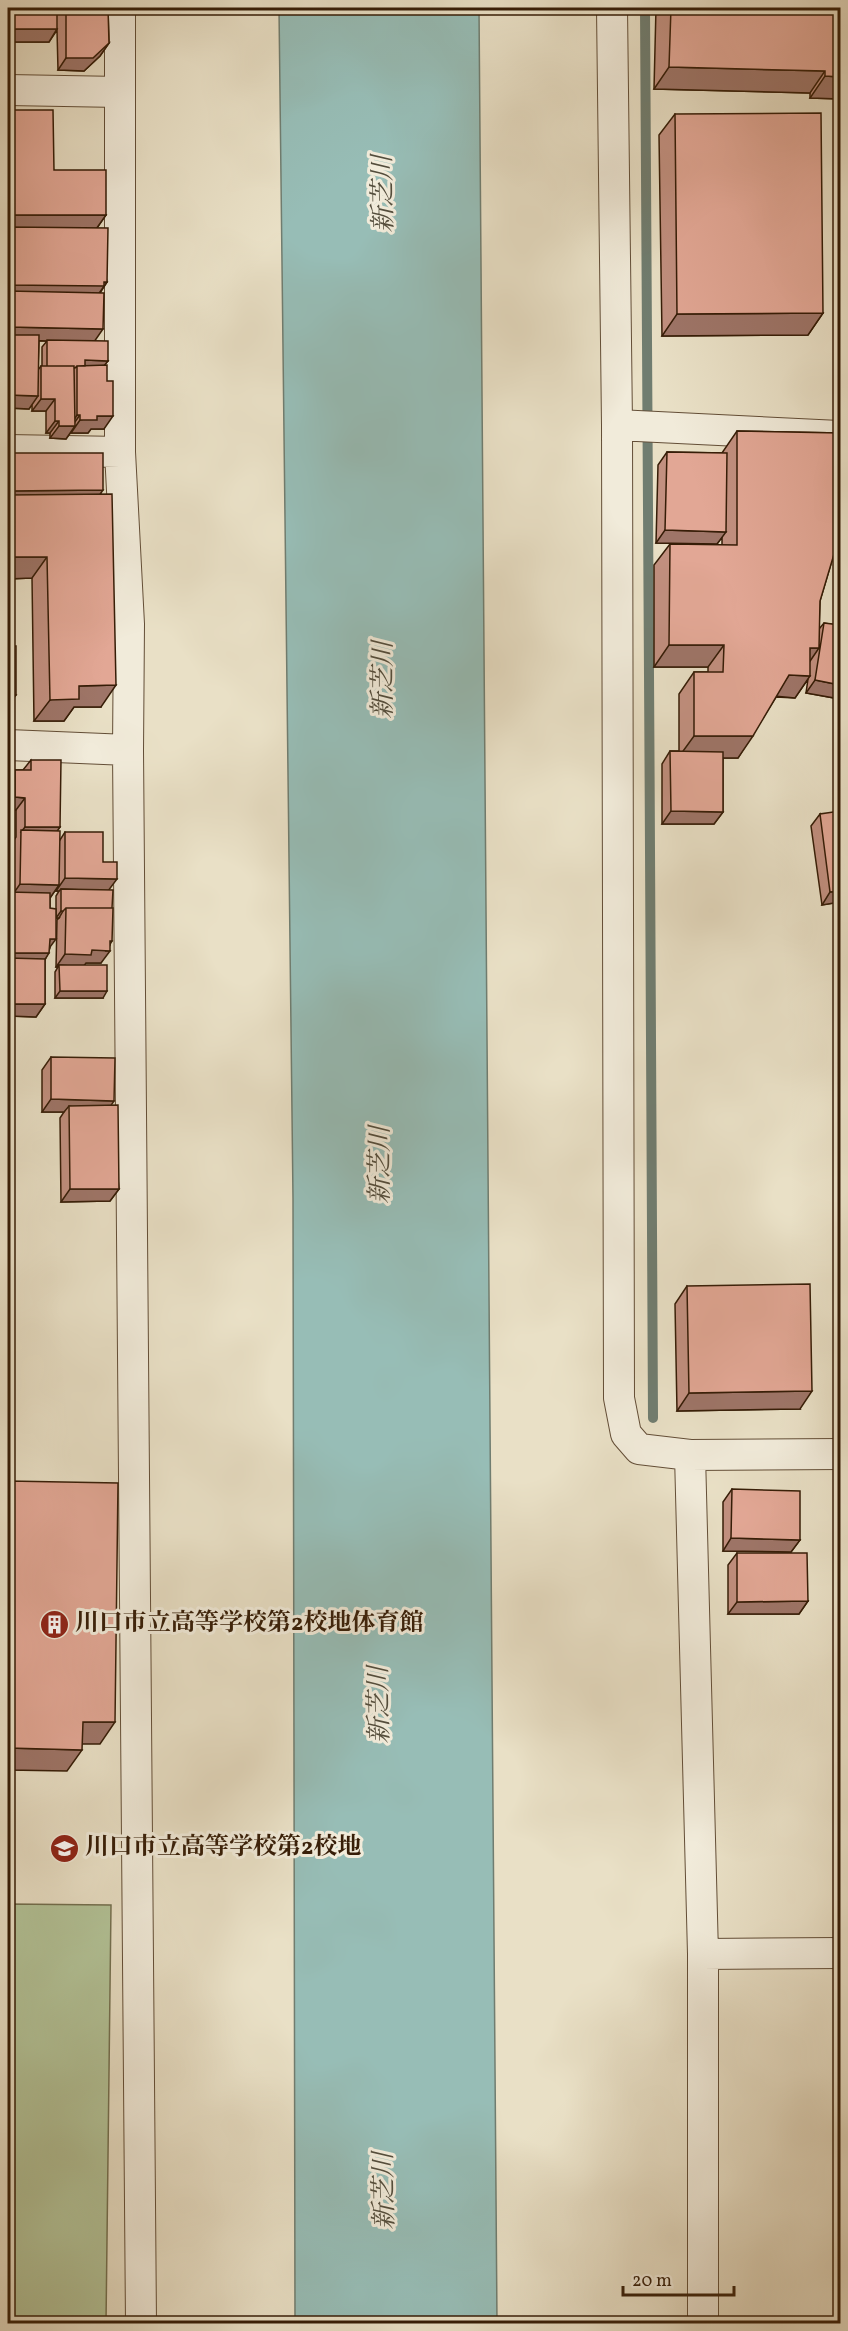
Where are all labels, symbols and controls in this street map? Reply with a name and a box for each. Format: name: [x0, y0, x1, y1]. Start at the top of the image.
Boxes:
water label: 新芝川: [365, 152, 403, 233]
water label: 新芝川: [366, 638, 402, 719]
water label: 新芝川: [363, 1123, 399, 1204]
place label: 川口市立高等学校第2校地体育館: [75, 1607, 423, 1641]
building icon: 川口市立高等学校第2校地体育館: [38, 1608, 70, 1640]
water label: 新芝川: [361, 1663, 399, 1744]
place label: 川口市立高等学校第2校地: [85, 1831, 361, 1865]
school or university icon: 川口市立高等学校第2校地: [48, 1832, 80, 1864]
water label: 新芝川: [366, 2149, 404, 2230]
scale bar: [623, 2259, 734, 2297]
text: 20 m: [632, 2269, 672, 2294]

